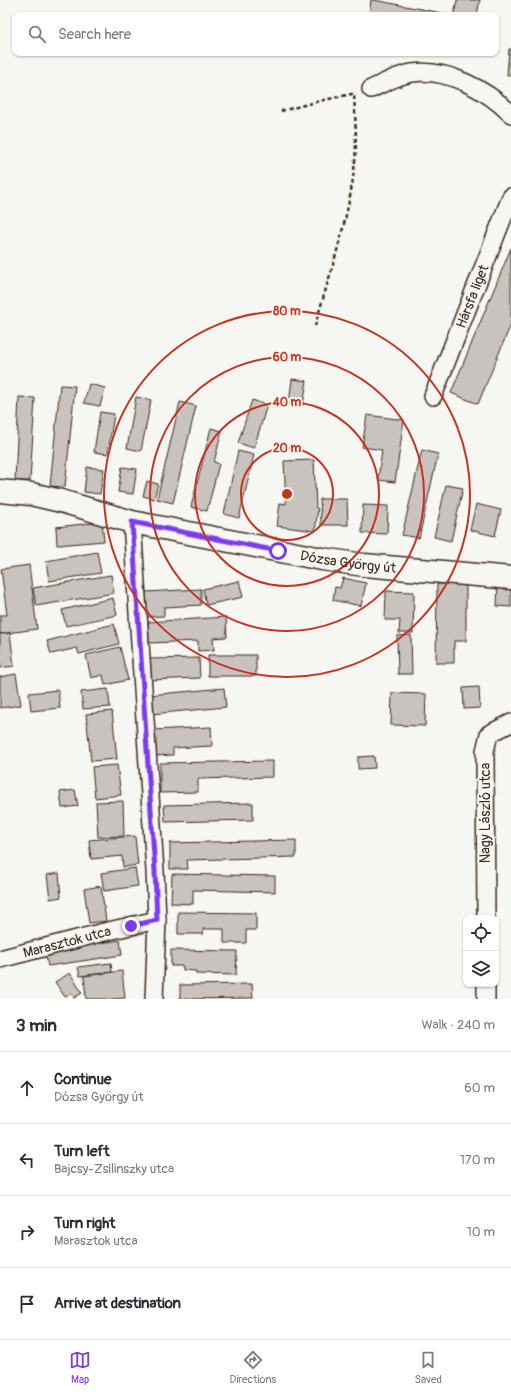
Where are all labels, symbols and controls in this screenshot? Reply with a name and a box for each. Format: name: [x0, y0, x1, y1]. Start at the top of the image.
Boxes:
search box: [12, 12, 499, 56]
icon: search: [26, 23, 48, 45]
text: Search here: [58, 25, 131, 44]
street label: Hársfa liget: [452, 262, 493, 331]
text: 80 m: [273, 304, 301, 319]
text: 60 m: [273, 350, 302, 365]
text: 40 m: [272, 395, 302, 410]
text: 20 m: [273, 441, 301, 456]
centre of rings: [280, 487, 294, 501]
route start: [269, 542, 287, 560]
street label: Dózsa György út: [299, 547, 397, 577]
street label: Nagy László utca: [477, 763, 494, 863]
map controls: [463, 915, 499, 987]
button: locate: [463, 915, 499, 951]
route end: [122, 917, 140, 935]
street label: Marasztok utca: [21, 923, 112, 962]
button: layers: [463, 951, 499, 987]
text: 3 min: [16, 1015, 57, 1036]
text: Walk · 240 m: [421, 1017, 495, 1033]
text: Continue: [54, 1070, 112, 1089]
icon: ahead: [16, 1077, 38, 1099]
text: 60 m: [464, 1080, 495, 1096]
text: Dózsa György út: [54, 1089, 144, 1105]
text: Turn left: [54, 1142, 110, 1161]
icon: left: [16, 1149, 38, 1171]
text: 170 m: [460, 1152, 495, 1168]
text: Bajcsy-Zsilinszky utca: [54, 1161, 174, 1177]
text: Turn right: [54, 1214, 115, 1233]
icon: right: [16, 1221, 38, 1243]
text: 10 m: [467, 1224, 495, 1240]
text: Marasztok utca: [54, 1233, 138, 1249]
icon: arrive: [16, 1293, 38, 1315]
text: Arrive at destination: [54, 1294, 181, 1313]
tab: Map: [69, 1349, 91, 1386]
tab: Directions: [229, 1349, 276, 1386]
tab: Saved: [415, 1349, 442, 1386]

